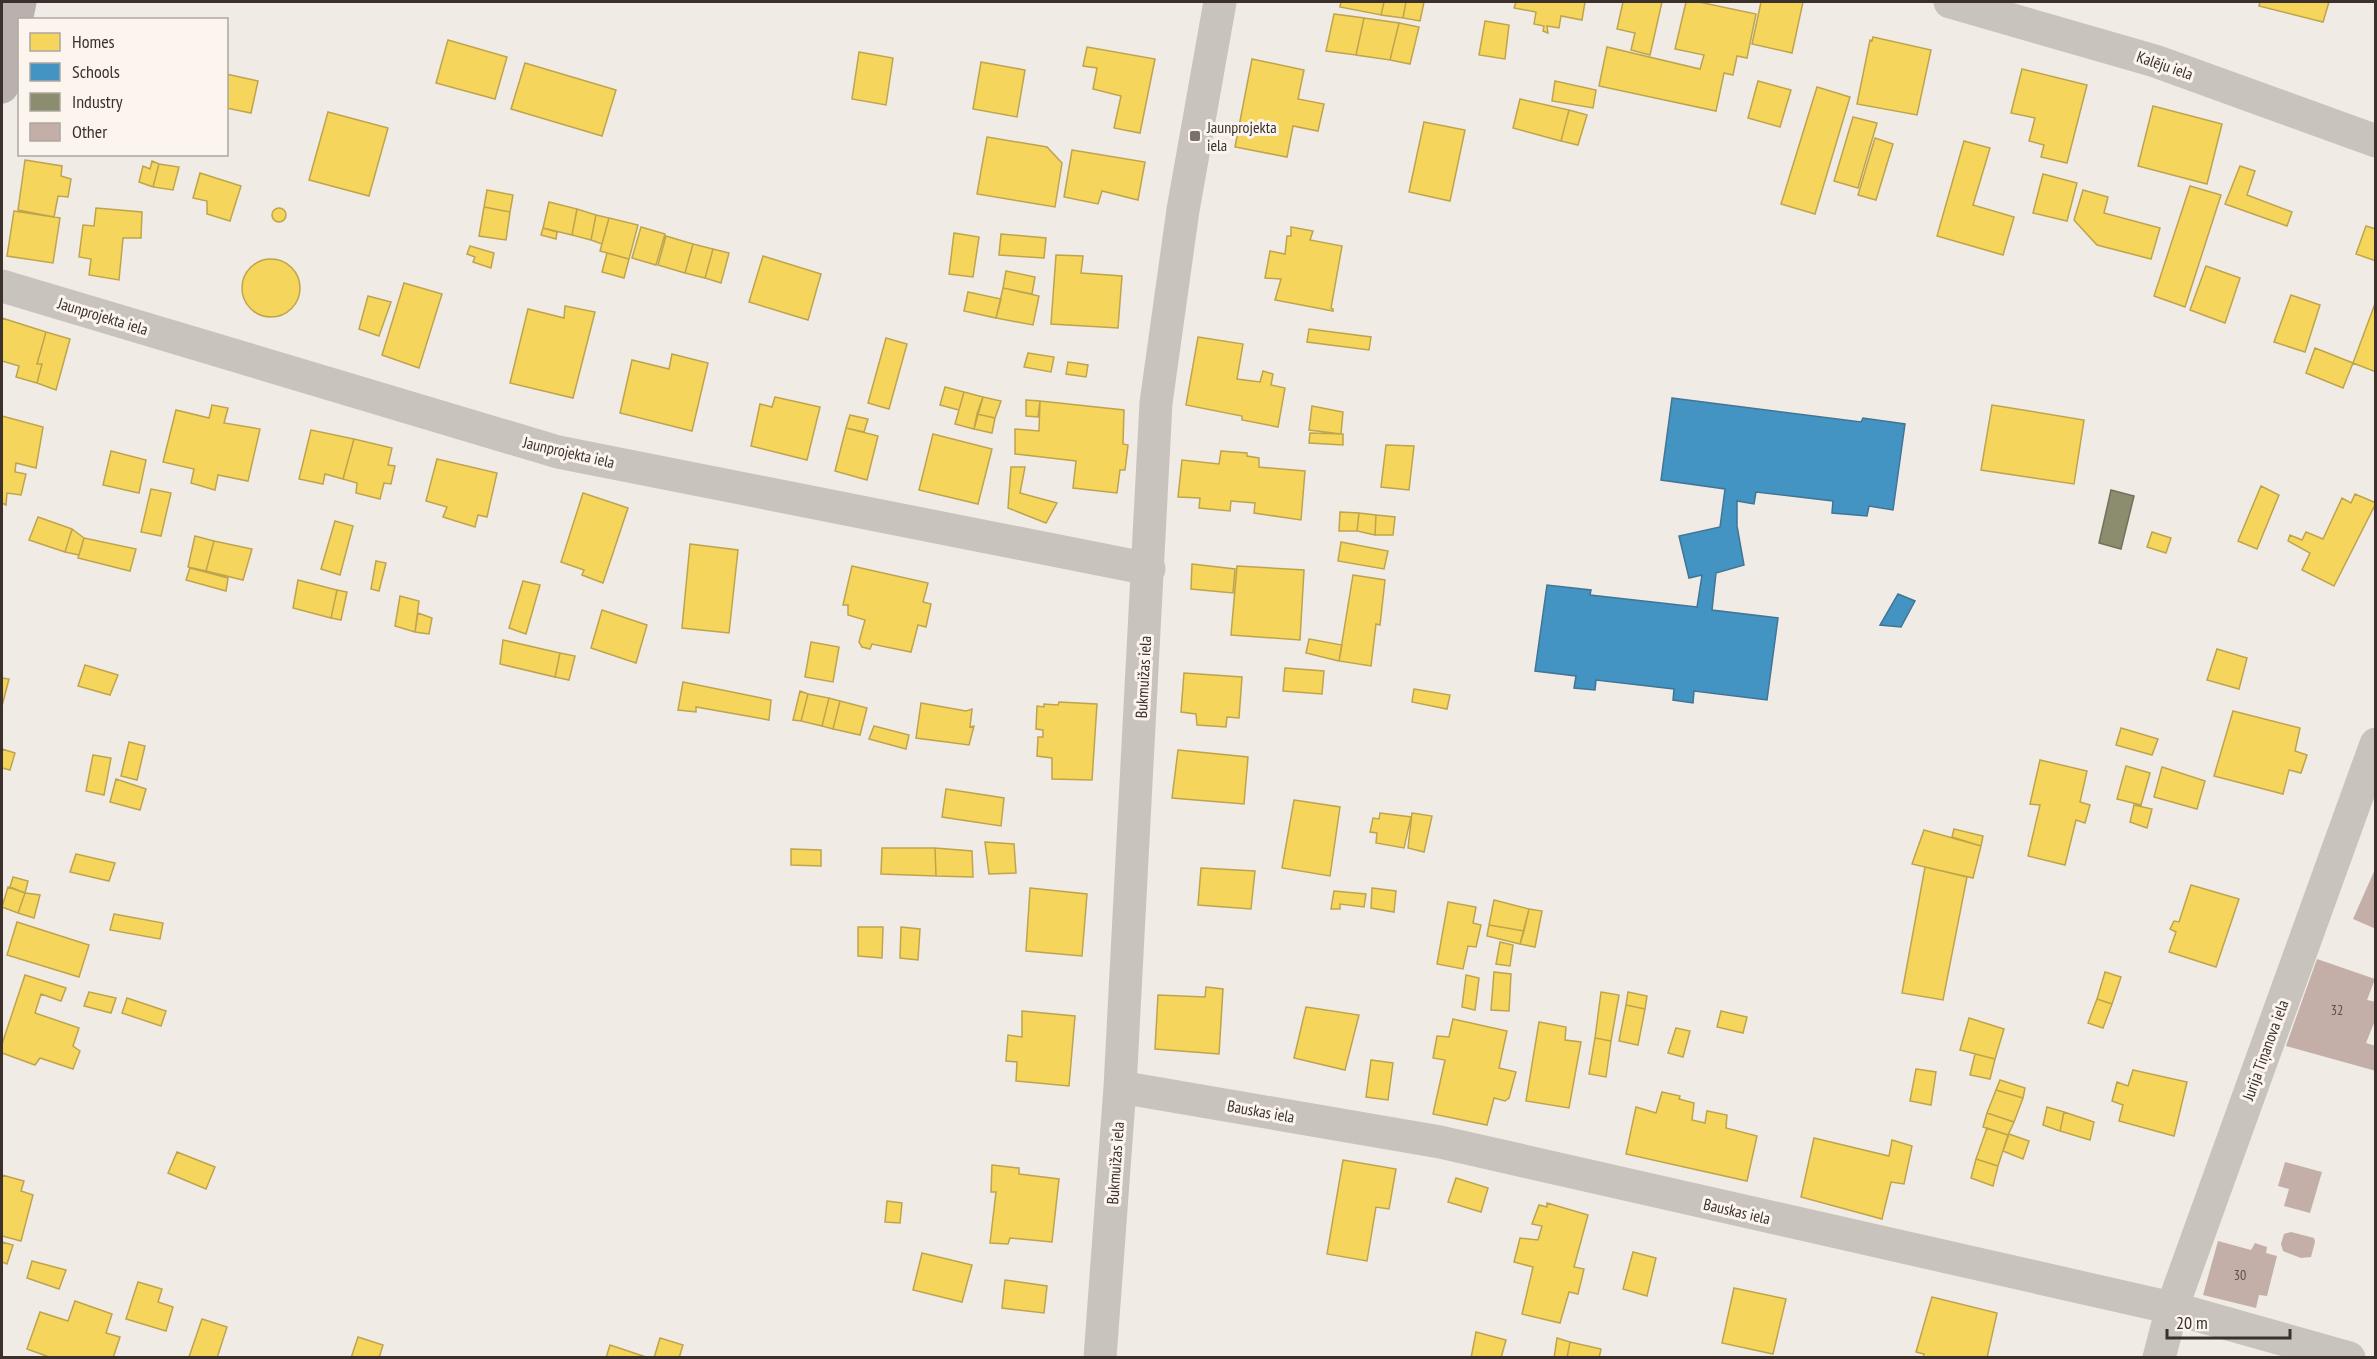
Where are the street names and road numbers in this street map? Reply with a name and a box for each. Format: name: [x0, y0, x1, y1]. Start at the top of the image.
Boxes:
street label: Kalēju iela: [2134, 46, 2196, 84]
street label: Jaunprojekta iela: [55, 293, 150, 339]
street label: Jaunprojekta iela: [520, 432, 617, 472]
street label: Bukmuižas iela: [1131, 635, 1155, 719]
street label: Jurija Tiņanova iela: [2237, 997, 2292, 1104]
street label: Bauskas iela: [1226, 1095, 1296, 1127]
street label: Bukmuižas iela: [1102, 1121, 1128, 1205]
street label: Bauskas iela: [1702, 1194, 1772, 1228]

